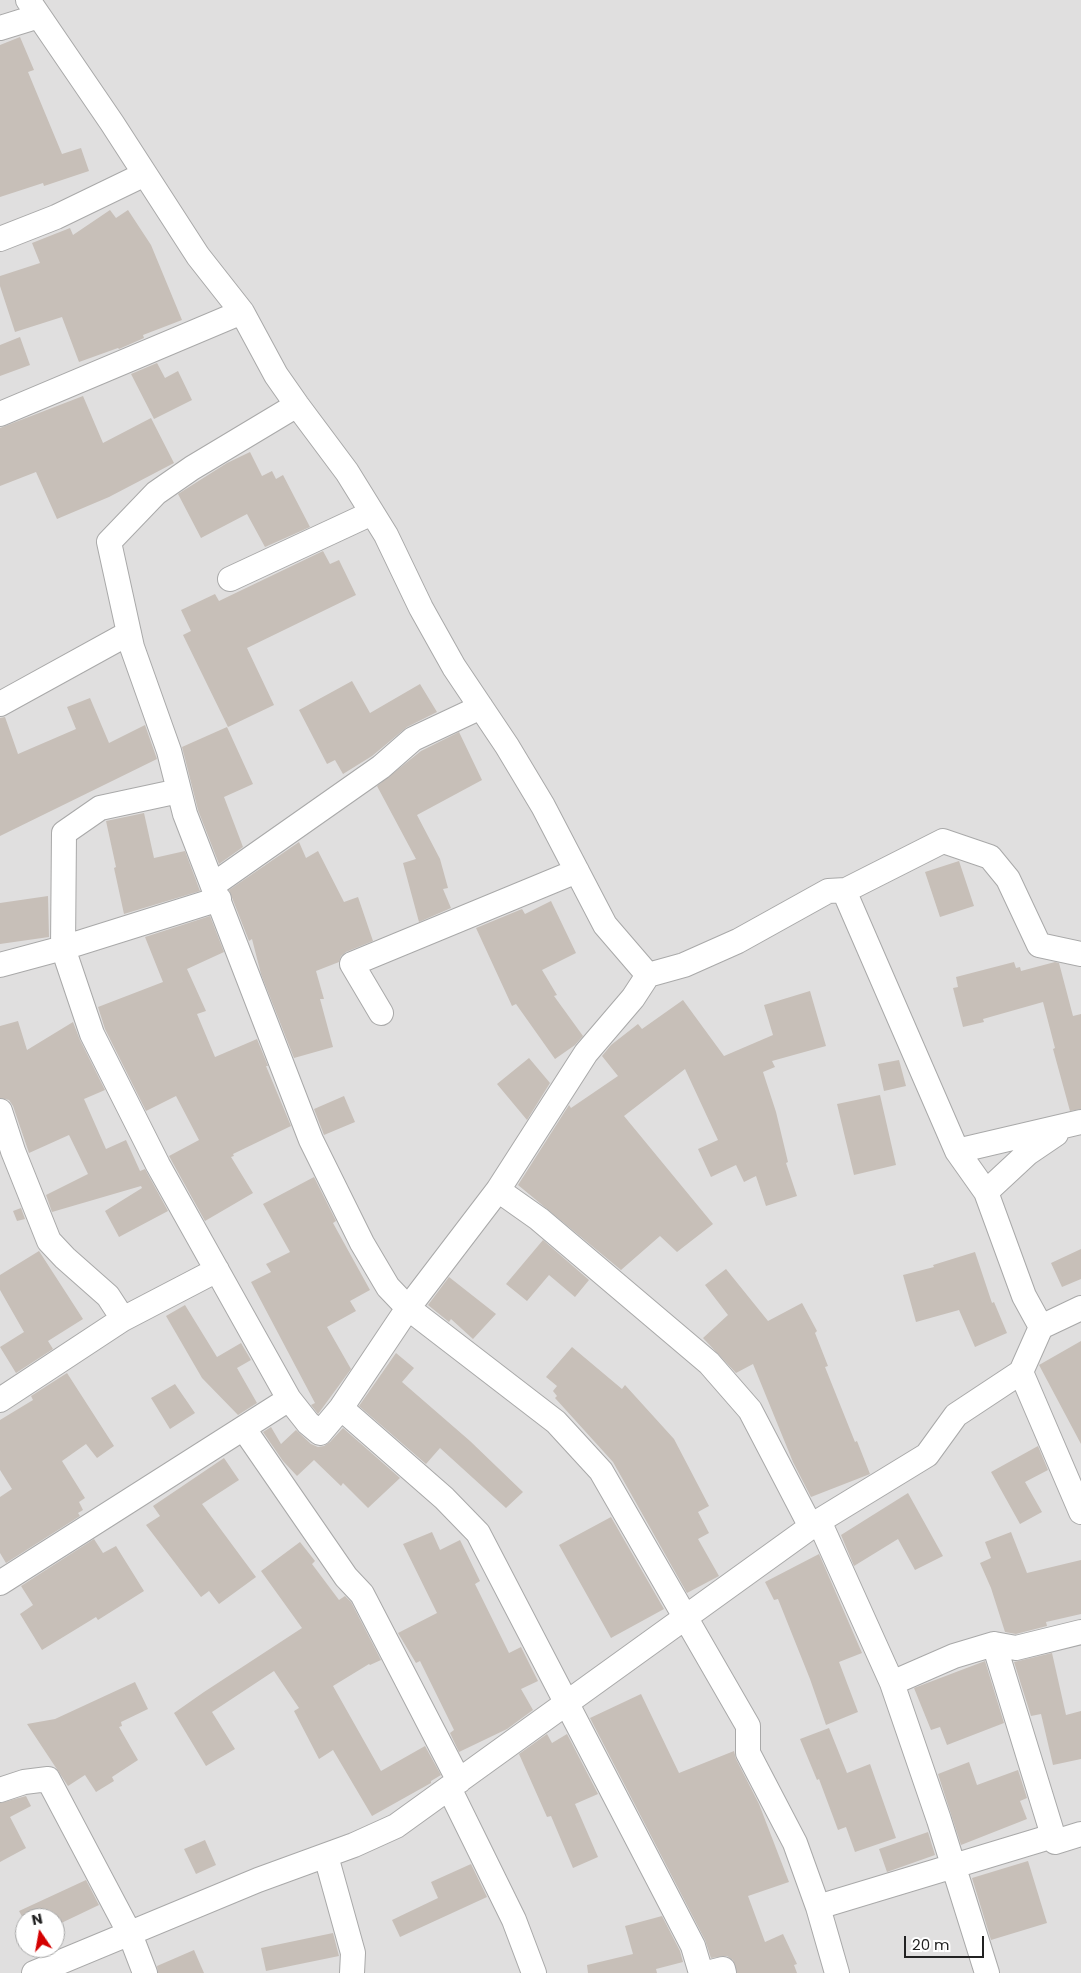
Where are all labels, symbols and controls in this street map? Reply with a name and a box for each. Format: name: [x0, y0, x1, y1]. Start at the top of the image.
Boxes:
north arrow: [15, 1908, 65, 1958]
text: N: [30, 1908, 44, 1930]
scale bar: [906, 1926, 986, 1958]
text: 20 m: [912, 1934, 950, 1955]

